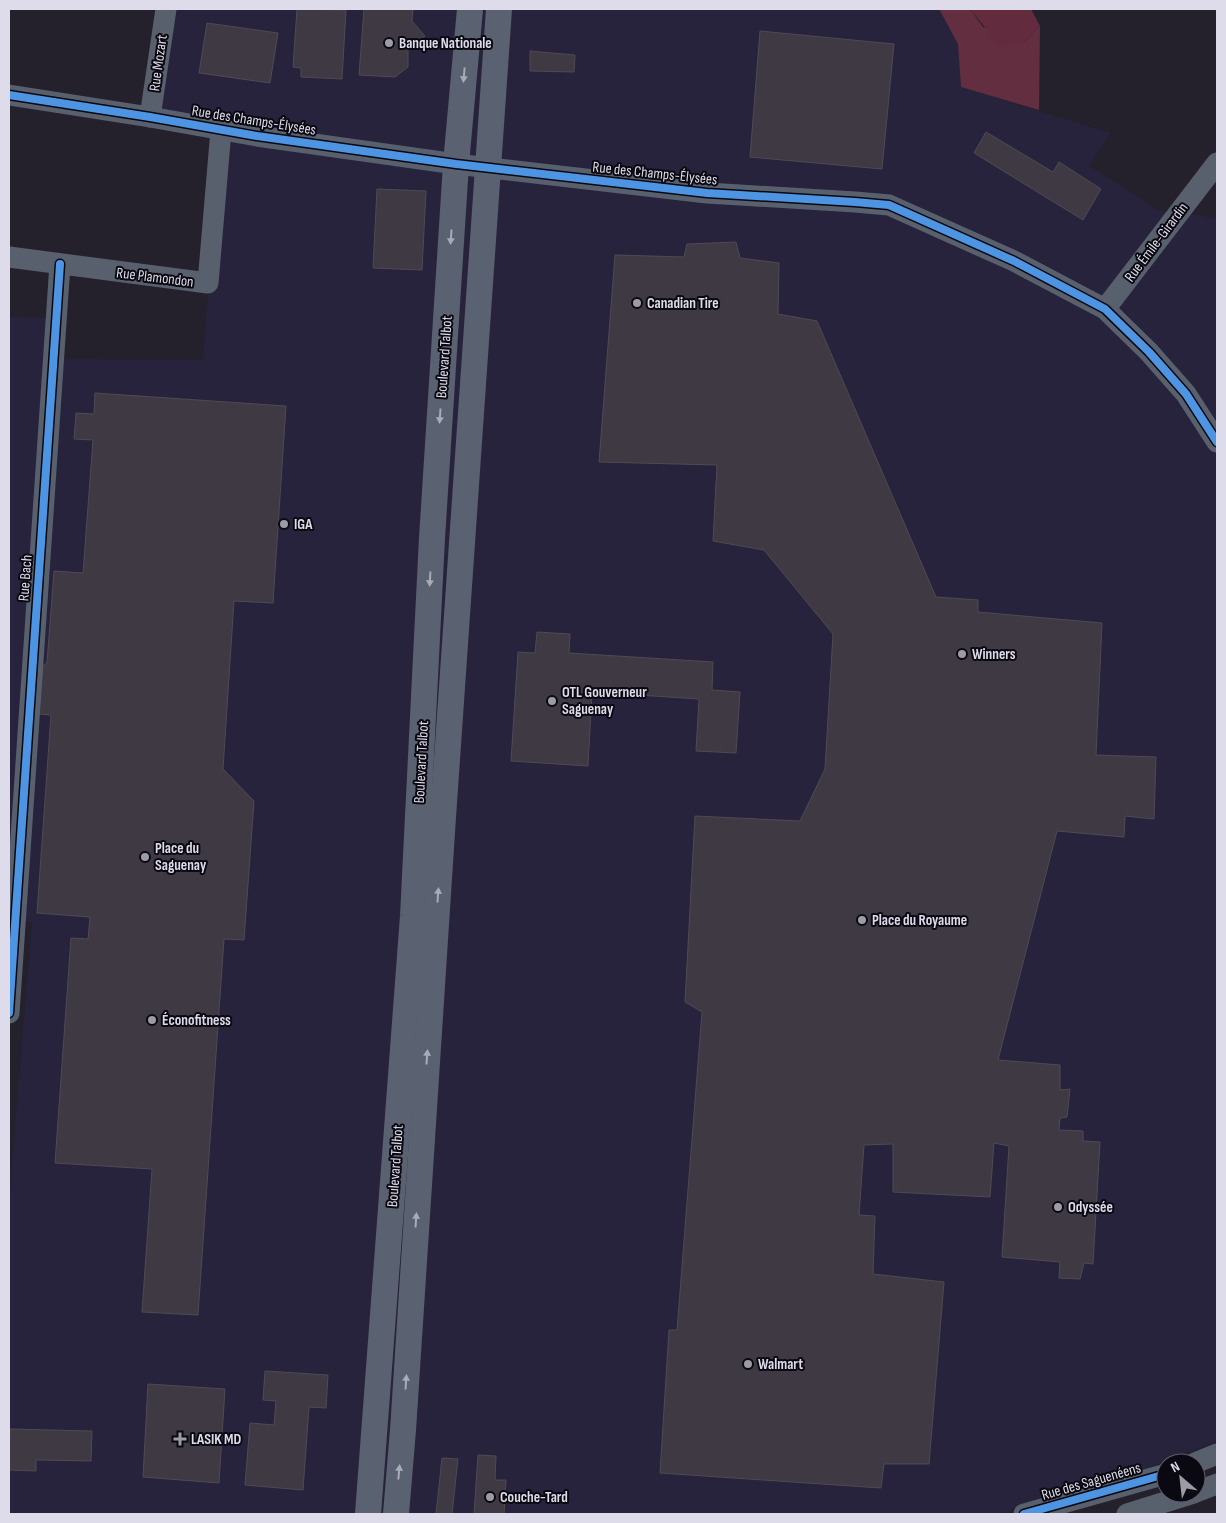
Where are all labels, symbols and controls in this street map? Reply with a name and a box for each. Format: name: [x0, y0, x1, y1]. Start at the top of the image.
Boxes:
street label: Rue Mozart: [145, 33, 172, 93]
place label: Banque Nationale: [399, 34, 492, 53]
marker: Banque Nationale: [383, 37, 395, 49]
one-way arrow: [460, 67, 468, 83]
street label: Rue des Champs-Élysées: [190, 101, 317, 140]
street label: Rue des Champs-Élysées: [592, 157, 718, 190]
street label: Rue Émile-Girardin: [1120, 199, 1192, 286]
one-way arrow: [447, 229, 455, 245]
street label: Rue Plamondon: [115, 263, 195, 292]
place label: Canadian Tire: [647, 294, 719, 313]
marker: Canadian Tire: [631, 297, 643, 309]
street label: Boulevard Talbot: [432, 315, 457, 399]
one-way arrow: [435, 409, 443, 425]
place label: IGA: [294, 515, 313, 534]
marker: IGA: [278, 518, 290, 530]
street label: Rue Bach: [14, 554, 37, 602]
one-way arrow: [425, 571, 433, 587]
place label: Winners: [972, 645, 1016, 664]
marker: Winners: [956, 648, 968, 660]
place label: OTL Gouverneur Saguenay: [562, 683, 647, 719]
marker: OTL Gouverneur Saguenay: [546, 695, 558, 707]
street label: Boulevard Talbot: [410, 720, 433, 804]
place label: Place du Saguenay: [155, 839, 207, 875]
marker: Place du Saguenay: [139, 851, 151, 863]
one-way arrow: [434, 887, 442, 903]
place label: Place du Royaume: [872, 911, 967, 930]
marker: Place du Royaume: [856, 914, 868, 926]
place label: Éconofitness: [162, 1011, 231, 1030]
marker: Éconofitness: [146, 1014, 158, 1026]
one-way arrow: [423, 1049, 431, 1065]
street label: Boulevard Talbot: [383, 1124, 408, 1208]
place label: Odyssée: [1068, 1198, 1113, 1217]
marker: Odyssée: [1052, 1201, 1064, 1213]
one-way arrow: [413, 1211, 421, 1227]
place label: Walmart: [758, 1355, 803, 1374]
marker: Walmart: [742, 1358, 754, 1370]
one-way arrow: [403, 1374, 411, 1390]
place label: LASIK MD: [191, 1430, 242, 1449]
marker: LASIK MD: [173, 1432, 187, 1446]
north arrow: [1156, 1453, 1206, 1503]
street label: Rue des Saguenéens: [1039, 1458, 1143, 1505]
text: N: [1168, 1458, 1182, 1476]
one-way arrow: [396, 1464, 404, 1480]
place label: Couche-Tard: [500, 1488, 568, 1507]
marker: Couche-Tard: [484, 1491, 496, 1503]

